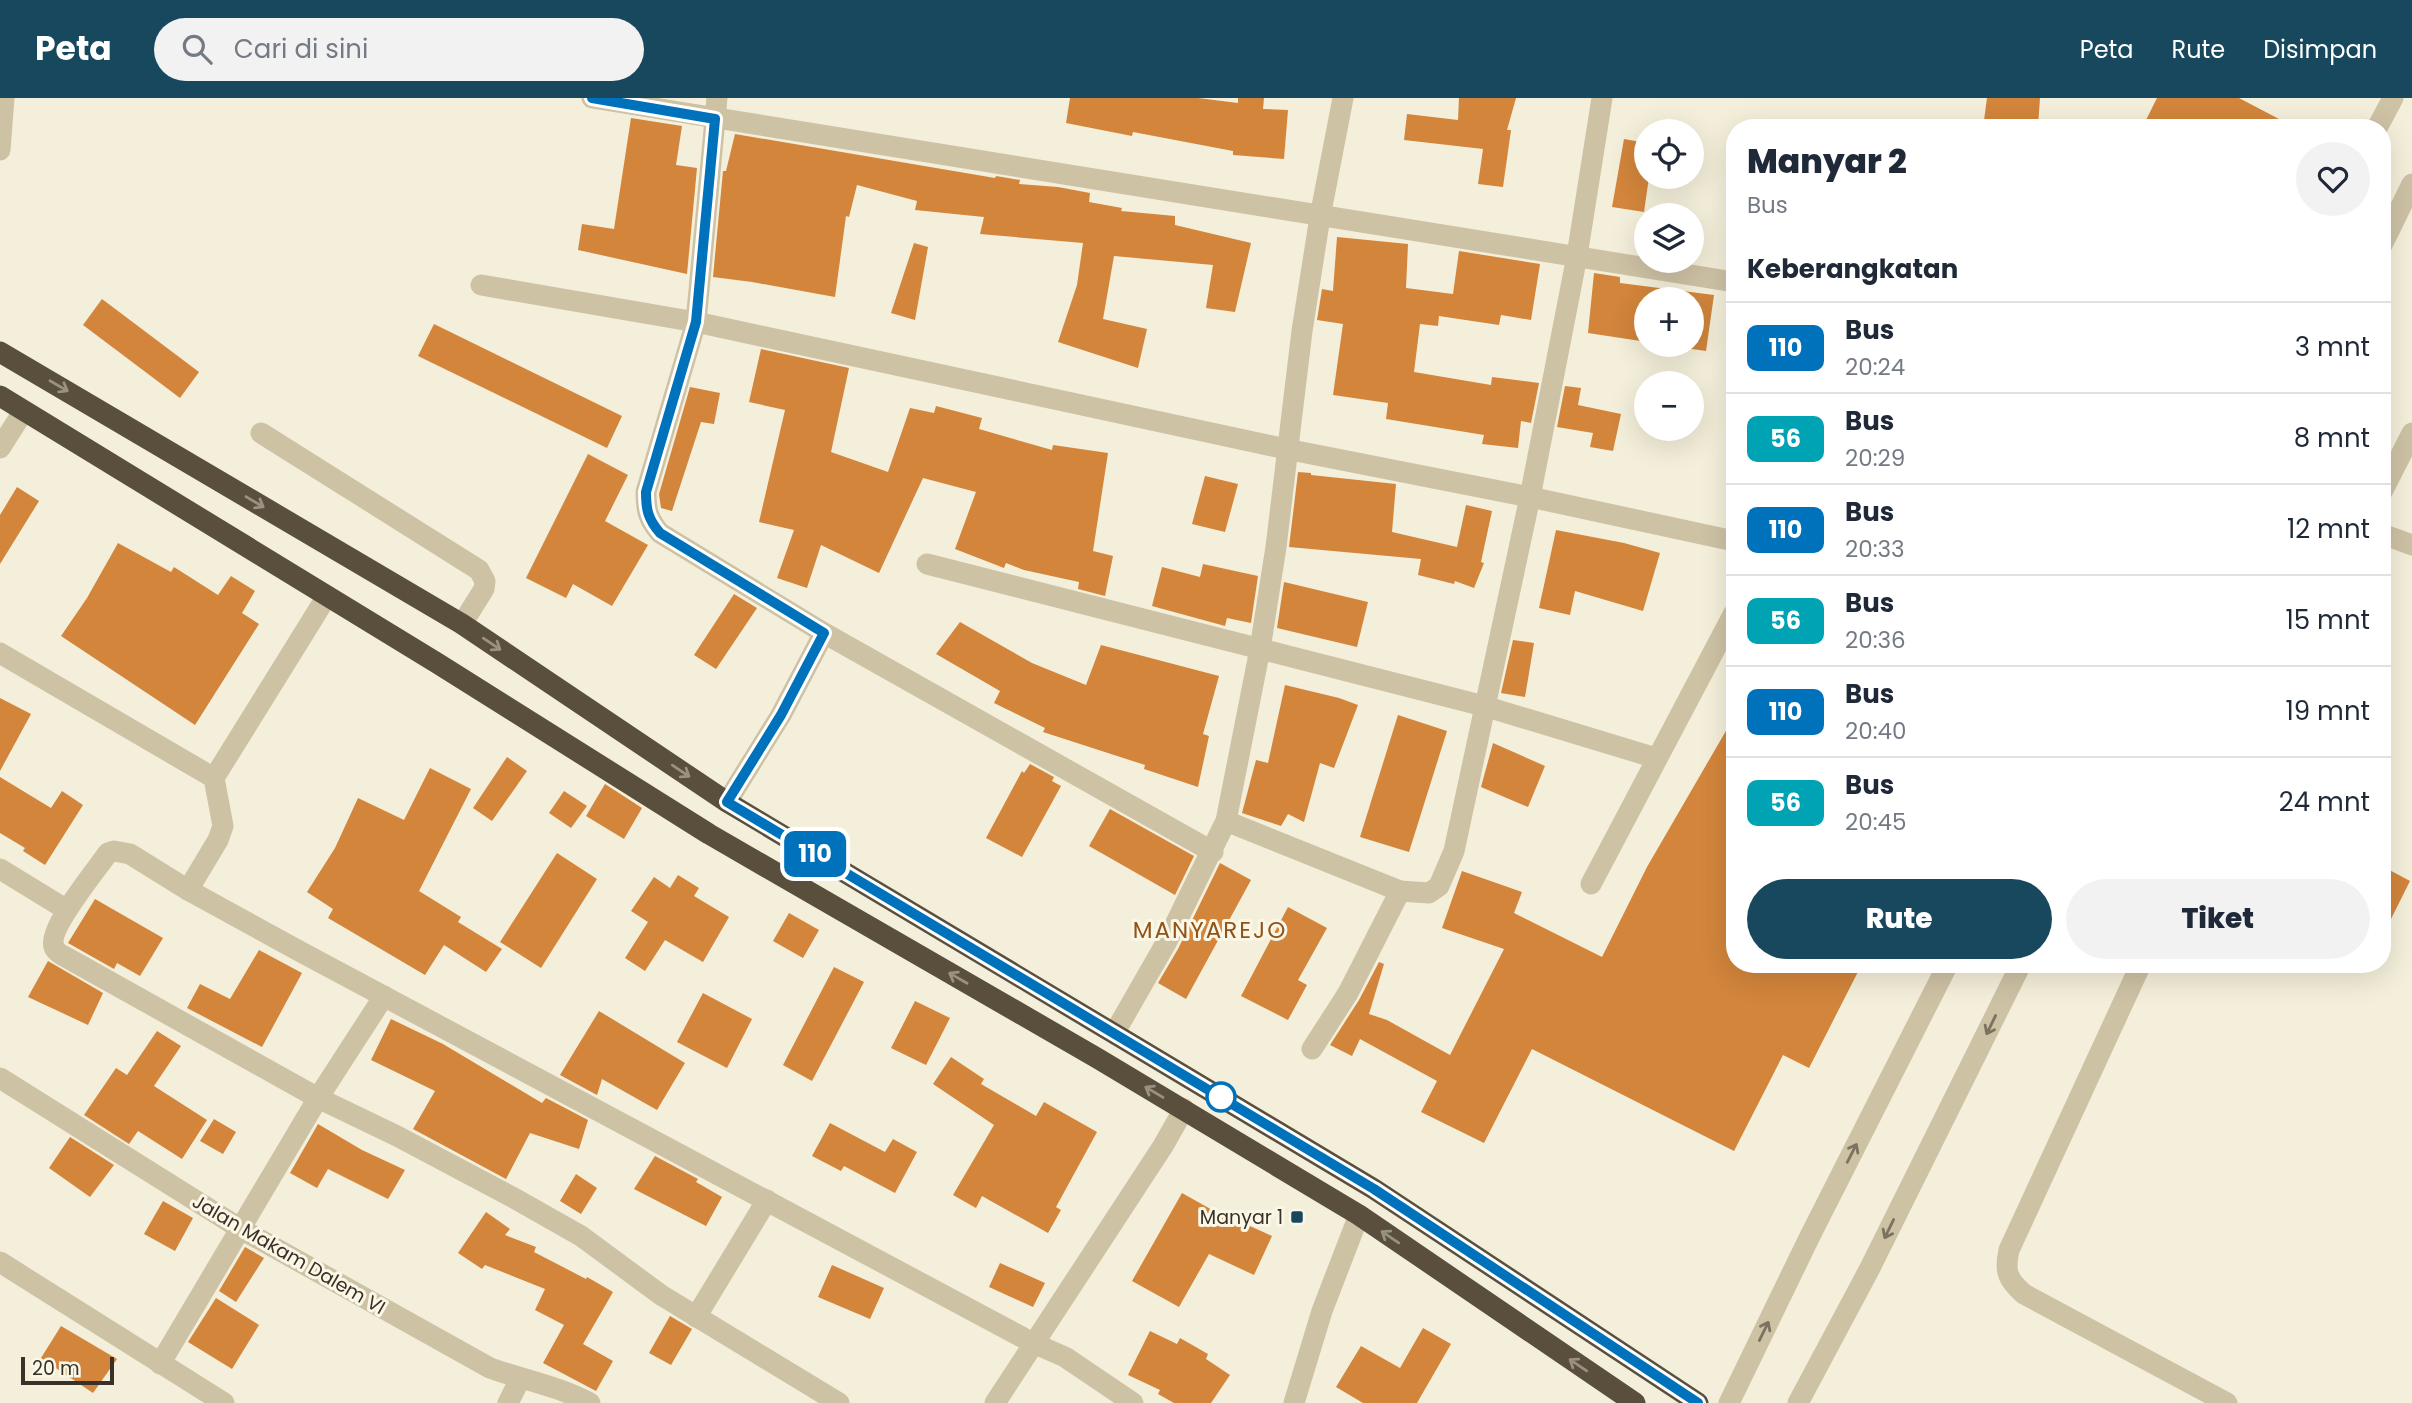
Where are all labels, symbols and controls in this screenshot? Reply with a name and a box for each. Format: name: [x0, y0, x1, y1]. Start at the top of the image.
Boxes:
search box: [154, 18, 644, 81]
text: Peta: [35, 25, 112, 72]
icon: search: [178, 30, 216, 68]
text: Cari di sini: [234, 31, 368, 67]
text: Peta: [2080, 33, 2134, 66]
text: Rute: [2172, 33, 2225, 66]
text: Disimpan: [2263, 33, 2377, 66]
map controls: [1634, 119, 1704, 441]
button: locate: [1634, 119, 1704, 189]
text: Manyar 2: [1747, 138, 1907, 185]
button: heart: [2296, 142, 2370, 216]
text: Bus: [1747, 189, 1788, 221]
button: layers: [1634, 203, 1704, 273]
text: Keberangkatan: [1747, 251, 1958, 287]
button: +: [1634, 287, 1704, 357]
text: Bus: [1845, 312, 1894, 348]
text: 3 mnt: [2295, 329, 2370, 365]
text: 110: [1769, 331, 1802, 364]
text: 20:24: [1845, 351, 1905, 383]
button: −: [1634, 371, 1704, 441]
one-way arrow: [49, 380, 69, 394]
text: Bus: [1845, 403, 1894, 439]
text: 8 mnt: [2294, 420, 2370, 456]
text: 56: [1770, 422, 1801, 455]
text: 20:29: [1845, 442, 1905, 474]
text: Bus: [1845, 494, 1894, 530]
one-way arrow: [244, 495, 264, 509]
text: 12 mnt: [2287, 511, 2370, 547]
text: 110: [1769, 513, 1802, 546]
text: 20:33: [1845, 533, 1905, 565]
text: Bus: [1845, 585, 1894, 621]
text: 15 mnt: [2286, 602, 2370, 638]
text: 56: [1770, 604, 1801, 637]
text: 20:36: [1845, 624, 1906, 656]
one-way arrow: [482, 637, 501, 651]
text: Bus: [1845, 676, 1894, 712]
text: 19 mnt: [2285, 693, 2370, 729]
text: 110: [1769, 695, 1802, 728]
text: 20:40: [1845, 715, 1906, 747]
one-way arrow: [671, 763, 690, 778]
text: Bus: [1845, 767, 1894, 803]
text: 24 mnt: [2279, 784, 2370, 820]
text: 56: [1770, 786, 1801, 819]
text: 20:45: [1845, 806, 1906, 838]
line badge: 110: [775, 831, 855, 877]
text: 110: [798, 837, 832, 870]
button: Rute: [1747, 879, 2052, 959]
button: Tiket: [2066, 879, 2370, 959]
district label: MANYAREJO: [1133, 914, 1287, 946]
one-way arrow: [948, 971, 968, 985]
one-way arrow: [1983, 1014, 1997, 1035]
unlabelled marker: [1206, 1082, 1236, 1112]
one-way arrow: [1145, 1085, 1165, 1099]
one-way arrow: [1845, 1143, 1859, 1164]
street label: Jalan Makam Dalem VI: [187, 1188, 390, 1321]
place label: Manyar 1: [1200, 1204, 1283, 1231]
marker: Manyar 1: [1289, 1209, 1305, 1225]
one-way arrow: [1882, 1218, 1896, 1239]
one-way arrow: [1381, 1229, 1400, 1244]
one-way arrow: [1758, 1321, 1771, 1342]
scale bar: [21, 1354, 114, 1386]
text: 20 m: [32, 1355, 80, 1382]
one-way arrow: [1569, 1357, 1588, 1372]

